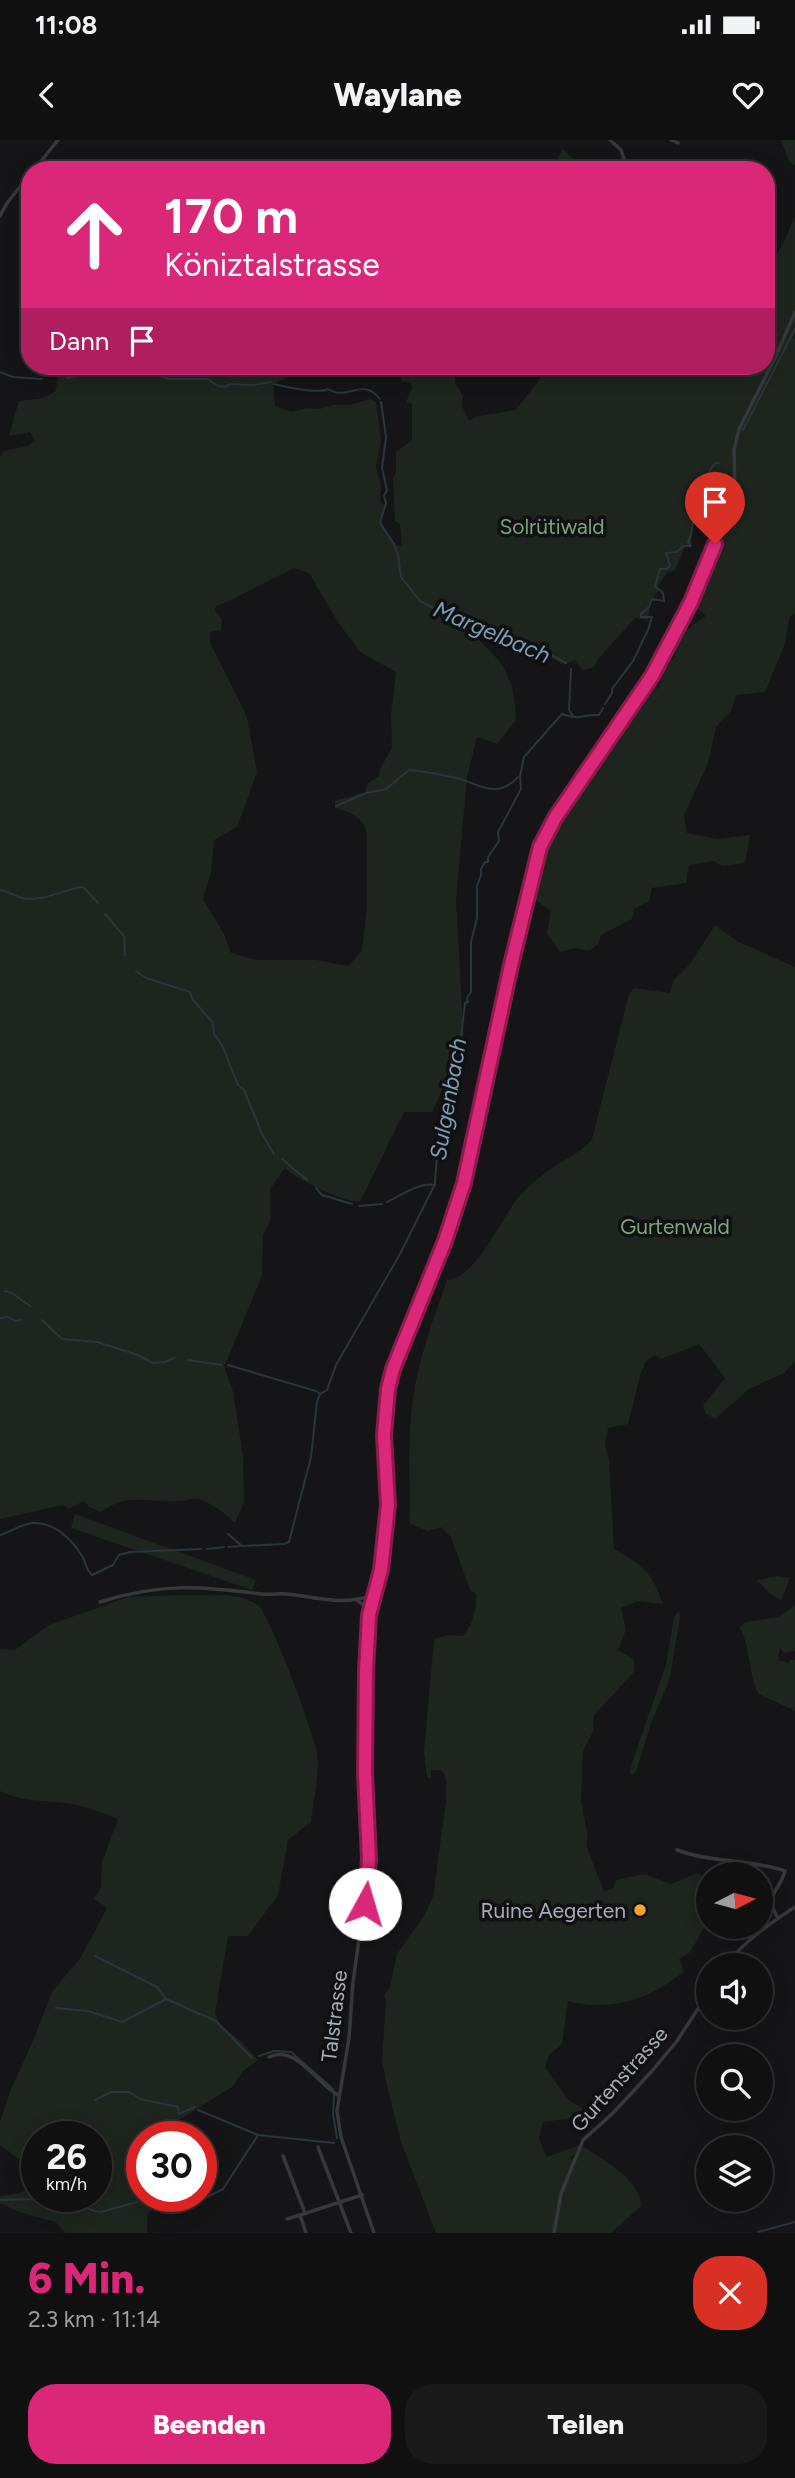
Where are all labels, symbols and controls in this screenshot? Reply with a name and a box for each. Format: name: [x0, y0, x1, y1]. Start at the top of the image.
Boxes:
text: 11:08: [35, 9, 98, 41]
icon: back: [28, 76, 66, 114]
text: Waylane: [333, 76, 462, 114]
icon: heart: [729, 76, 767, 114]
text: 170 m: [164, 186, 298, 245]
icon: ahead: [49, 189, 140, 280]
text: Köniztalstrasse: [164, 246, 380, 284]
icon: arrive: [123, 322, 161, 360]
text: Dann: [49, 325, 109, 357]
pin: [685, 472, 745, 544]
icon: arrive: [696, 483, 734, 521]
park label: Solrütiwald: [499, 514, 605, 539]
water label: Margelbach: [429, 595, 555, 669]
water label: Sulgenbach: [424, 1036, 473, 1162]
park label: Gurtenwald: [620, 1214, 730, 1239]
north arrow: [696, 1862, 774, 1939]
map controls: [696, 1862, 773, 2212]
position arrow: [328, 1867, 402, 1941]
place label: Ruine Aegerten: [480, 1898, 626, 1923]
marker: Ruine Aegerten: [632, 1902, 648, 1918]
button: sound: [696, 1953, 773, 2030]
street label: Talstrasse: [316, 1969, 352, 2063]
street label: Gurtenstrasse: [565, 2021, 673, 2137]
button: search: [696, 2044, 773, 2121]
speed limit sign: 30: [126, 2121, 217, 2212]
button: layers: [696, 2135, 773, 2212]
text: 26: [46, 2136, 87, 2178]
text: km/h: [46, 2173, 87, 2195]
text: 6 Min.: [28, 2253, 146, 2304]
button: close: [693, 2256, 767, 2330]
text: 2.3 km · 11:14: [28, 2305, 160, 2333]
button: Beenden: [28, 2384, 391, 2464]
button: Teilen: [405, 2384, 767, 2464]

